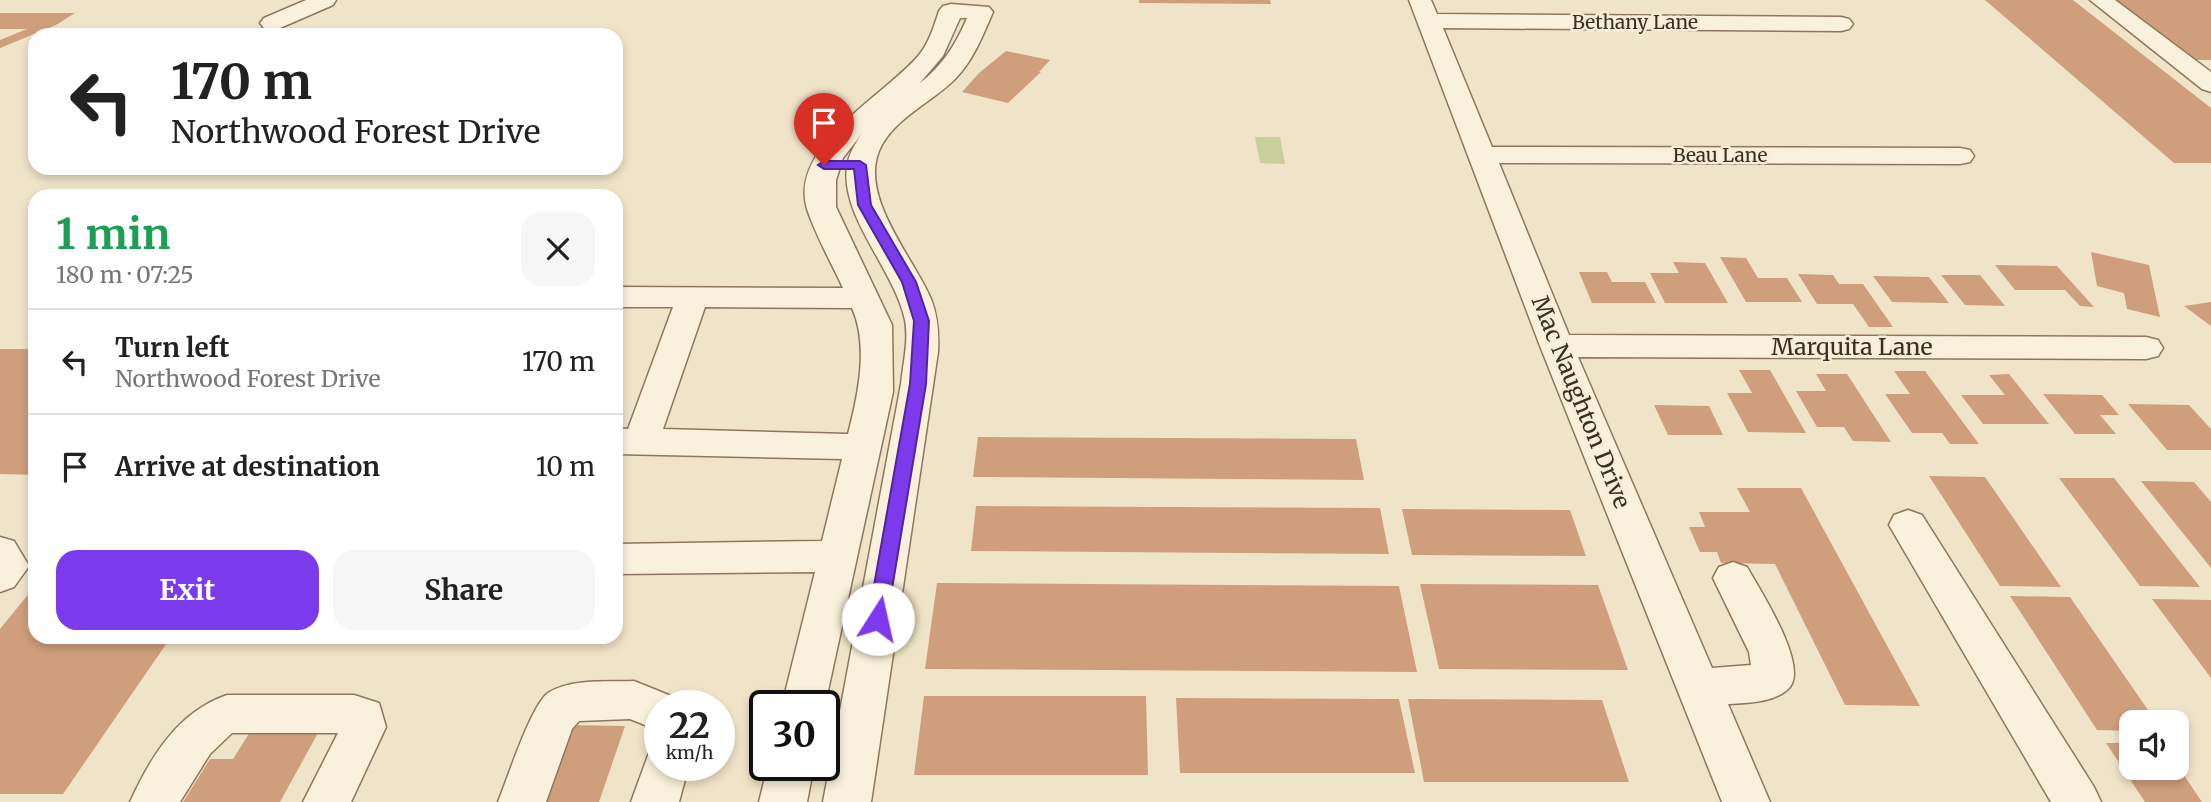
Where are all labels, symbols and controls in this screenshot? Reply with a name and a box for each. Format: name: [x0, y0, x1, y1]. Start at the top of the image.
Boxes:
street label: Bethany Lane: [1572, 10, 1698, 34]
text: 170 m: [171, 51, 312, 112]
icon: left: [56, 56, 147, 147]
pin: [794, 93, 854, 165]
icon: arrive: [805, 104, 843, 142]
text: Northwood Forest Drive: [171, 112, 540, 152]
street label: Beau Lane: [1673, 143, 1767, 167]
text: 1 min: [56, 208, 170, 260]
button: close: [521, 212, 595, 286]
text: 180 m · 07:25: [56, 260, 194, 289]
street label: Mac Naughton Drive: [1526, 291, 1637, 512]
text: Turn left: [115, 331, 229, 364]
street label: Marquita Lane: [1771, 332, 1933, 361]
icon: left: [56, 343, 94, 381]
text: 170 m: [522, 345, 595, 378]
text: Northwood Forest Drive: [115, 364, 380, 393]
icon: arrive: [56, 448, 94, 486]
text: Arrive at destination: [115, 450, 380, 483]
text: 10 m: [536, 450, 595, 483]
button: Exit: [56, 550, 319, 630]
button: Share: [333, 550, 595, 630]
position arrow: [841, 582, 915, 656]
speed limit sign: 30: [749, 690, 840, 781]
text: 22: [669, 704, 710, 748]
map controls: [2119, 710, 2189, 780]
button: sound: [2119, 710, 2189, 780]
text: km/h: [666, 741, 713, 764]

